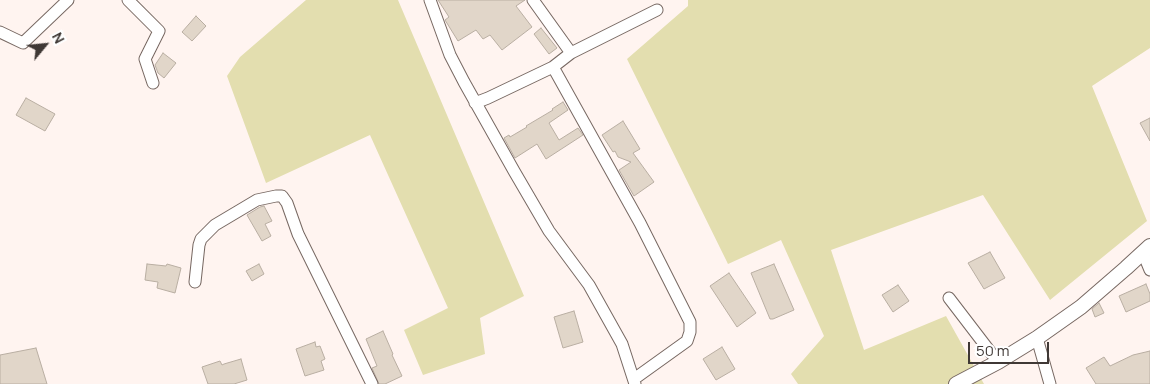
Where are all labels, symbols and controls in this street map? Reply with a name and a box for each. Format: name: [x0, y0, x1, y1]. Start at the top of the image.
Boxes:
north arrow: [20, 20, 70, 70]
text: N: [48, 29, 69, 47]
scale bar: [970, 332, 1051, 364]
text: 50 m: [976, 340, 1010, 361]

